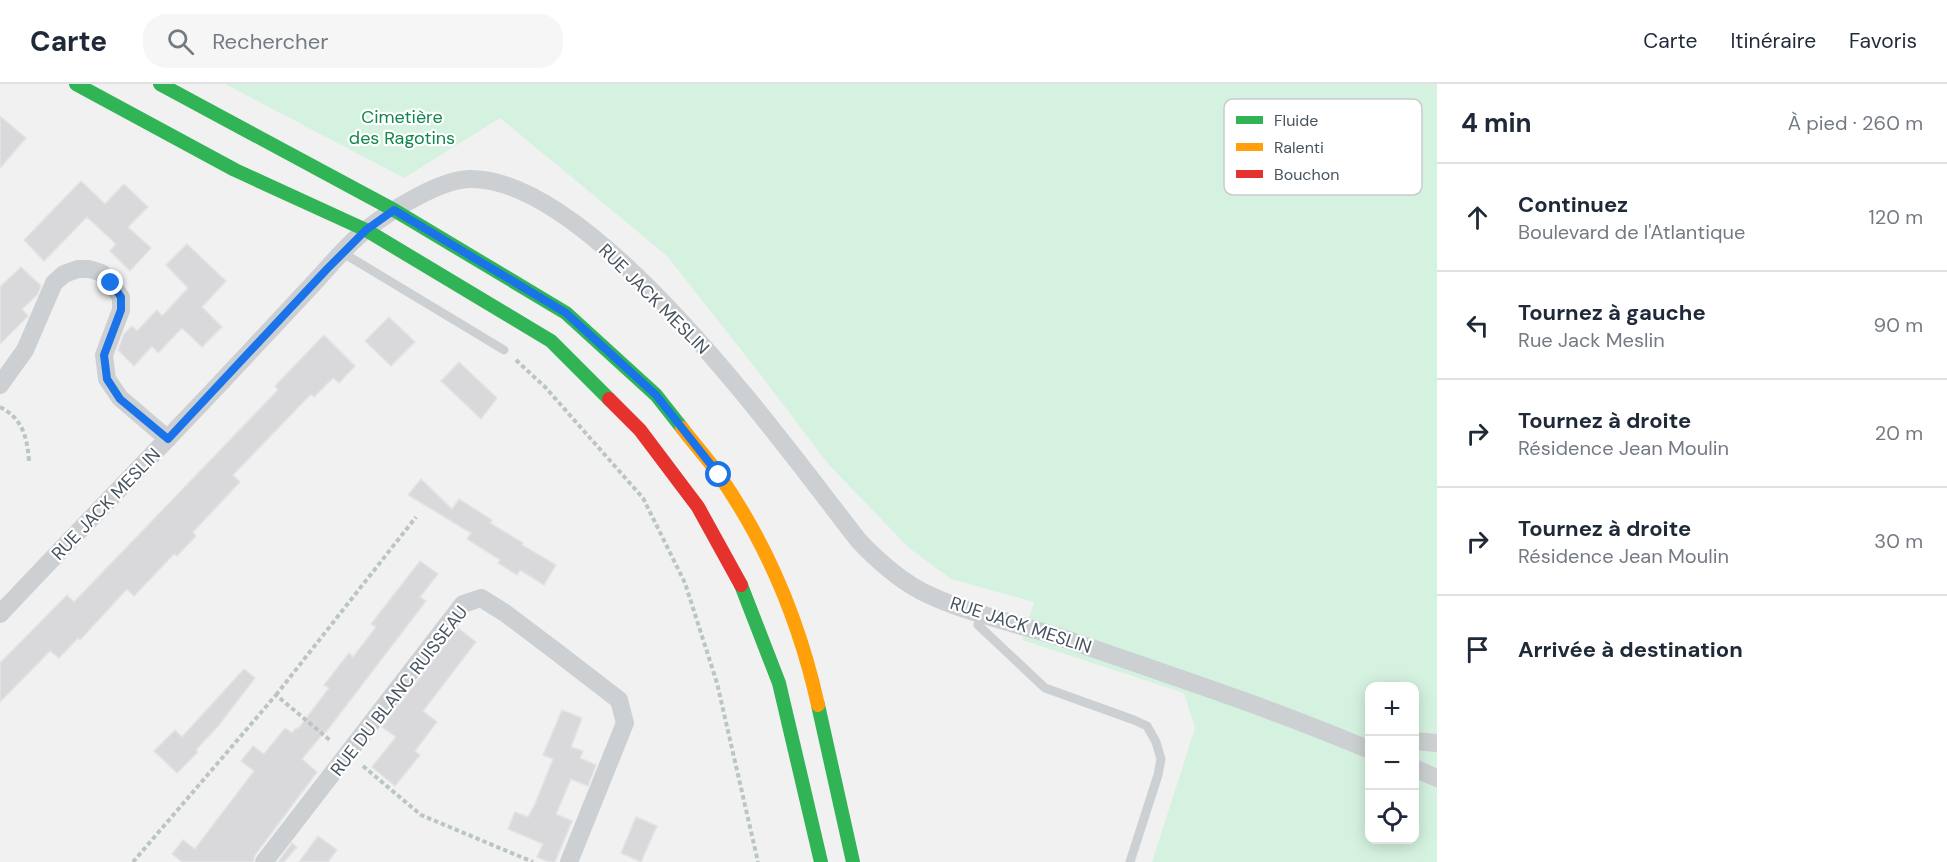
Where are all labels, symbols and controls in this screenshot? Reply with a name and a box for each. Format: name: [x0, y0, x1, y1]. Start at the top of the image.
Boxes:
search box: [143, 14, 563, 68]
text: Carte: [30, 23, 107, 60]
icon: search: [164, 25, 197, 58]
text: Rechercher: [212, 27, 328, 56]
text: Carte: [1643, 27, 1697, 55]
text: Itinéraire: [1730, 27, 1816, 55]
text: Favoris: [1849, 27, 1917, 55]
legend: [1224, 99, 1422, 195]
park label: Cimetière des Ragotins: [349, 105, 455, 150]
text: 4 min: [1461, 106, 1532, 140]
text: Fluide: [1274, 110, 1318, 131]
text: À pied · 260 m: [1788, 110, 1923, 136]
text: Ralenti: [1274, 137, 1324, 158]
text: Bouchon: [1274, 164, 1339, 185]
text: Continuez: [1518, 190, 1628, 219]
icon: ahead: [1461, 201, 1494, 234]
text: 120 m: [1869, 204, 1923, 230]
text: Boulevard de l'Atlantique: [1518, 219, 1745, 245]
street label: RUE JACK MESLIN: [593, 238, 715, 360]
route end: [97, 269, 123, 295]
text: Tournez à gauche: [1518, 298, 1706, 327]
icon: left: [1461, 309, 1494, 342]
text: 90 m: [1874, 312, 1923, 338]
text: Rue Jack Meslin: [1518, 327, 1665, 353]
text: Tournez à droite: [1518, 406, 1691, 435]
icon: right: [1461, 417, 1494, 450]
text: 20 m: [1875, 420, 1923, 446]
text: Résidence Jean Moulin: [1518, 435, 1729, 461]
street label: RUE JACK MESLIN: [46, 443, 166, 565]
route start: [705, 461, 731, 487]
text: Tournez à droite: [1518, 514, 1691, 543]
icon: right: [1461, 525, 1494, 558]
text: 30 m: [1874, 528, 1923, 554]
text: Résidence Jean Moulin: [1518, 543, 1729, 569]
street label: RUE JACK MESLIN: [947, 591, 1095, 659]
street label: RUE DU BLANC RUISSEAU: [325, 601, 473, 781]
icon: arrive: [1461, 633, 1494, 666]
text: Arrivée à destination: [1518, 635, 1743, 664]
map controls: [1365, 682, 1419, 844]
button: +: [1365, 682, 1419, 736]
button: −: [1365, 736, 1419, 790]
button: locate: [1365, 790, 1419, 844]

